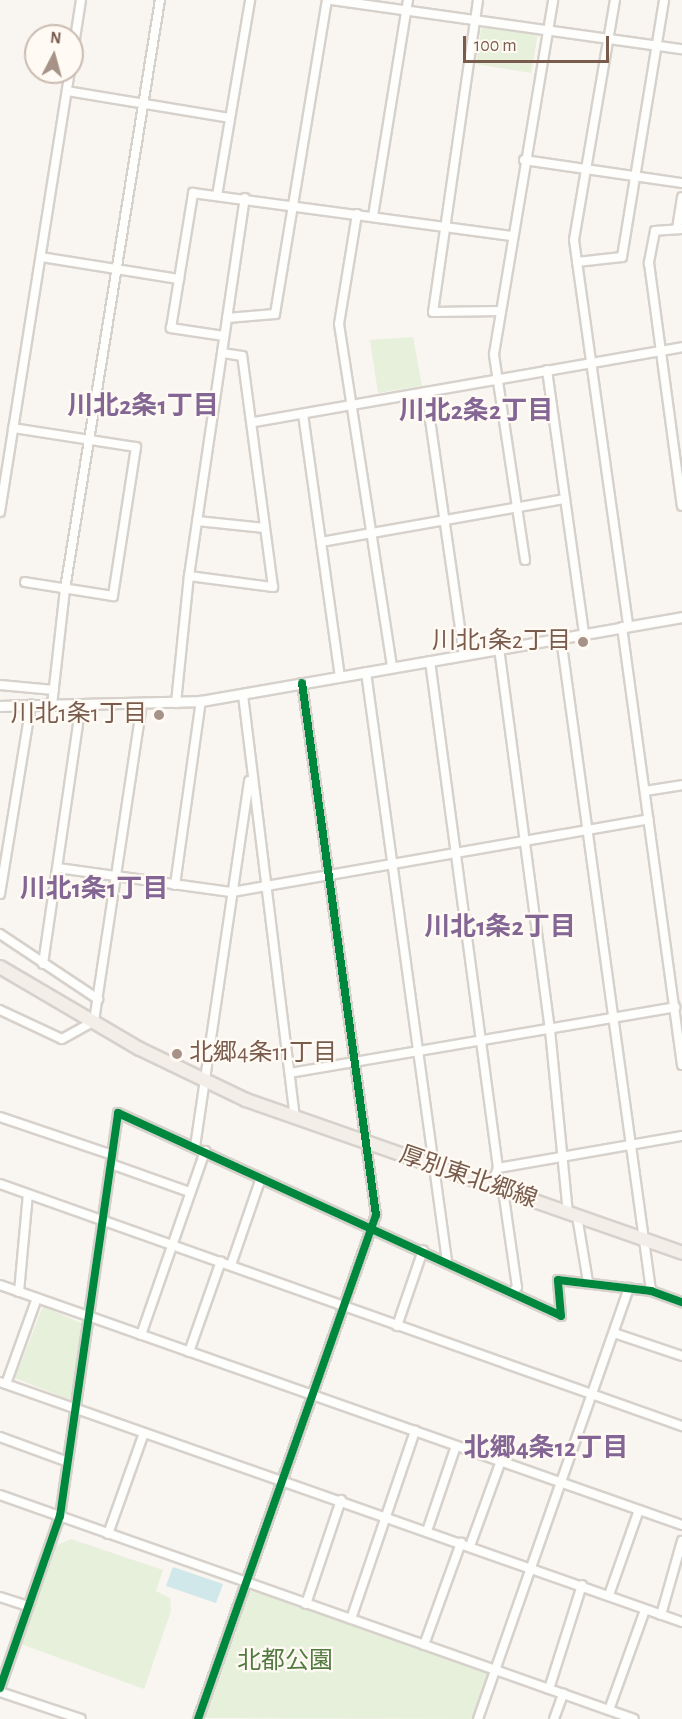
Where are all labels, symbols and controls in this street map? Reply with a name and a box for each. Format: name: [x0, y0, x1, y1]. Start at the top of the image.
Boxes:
north arrow: [24, 24, 84, 84]
scale bar: [466, 24, 612, 62]
text: N: [49, 30, 62, 47]
text: 100 m: [474, 37, 517, 55]
district label: 川北2条1丁目: [67, 391, 219, 423]
district label: 川北2条2丁目: [399, 396, 553, 428]
place label: 川北1条2丁目: [432, 628, 571, 656]
marker: 川北1条2丁目: [576, 635, 590, 649]
place label: 川北1条1丁目: [10, 701, 147, 729]
marker: 川北1条1丁目: [152, 708, 166, 722]
district label: 川北1条1丁目: [20, 874, 168, 906]
district label: 川北1条2丁目: [424, 912, 576, 944]
place label: 北郷4条11丁目: [189, 1040, 337, 1068]
marker: 北郷4条11丁目: [170, 1047, 184, 1061]
street label: 厚別東北郷線: [395, 1141, 541, 1215]
district label: 北郷4条12丁目: [464, 1433, 628, 1465]
park label: 北都公園: [237, 1648, 333, 1676]

